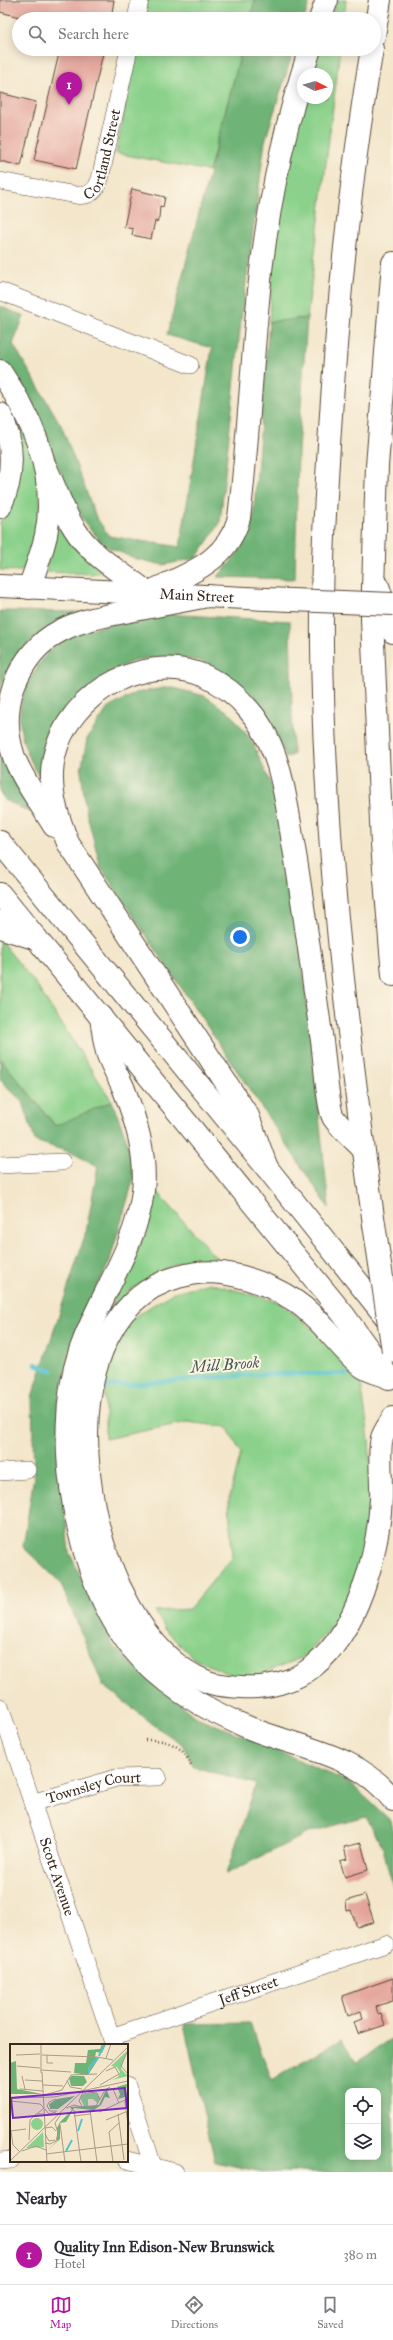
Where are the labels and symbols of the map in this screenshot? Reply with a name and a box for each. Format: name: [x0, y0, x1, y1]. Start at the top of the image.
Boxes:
north arrow: [297, 68, 333, 104]
pin: 1: [56, 72, 82, 105]
street label: Cortland Street: [81, 107, 124, 204]
street label: Main Street: [159, 585, 235, 606]
your location: [230, 927, 250, 947]
water label: Mill Brook: [188, 1353, 260, 1377]
street label: Townsley Court: [44, 1768, 142, 1807]
street label: Scott Avenue: [36, 1835, 79, 1918]
street label: Jeff Street: [214, 1972, 281, 2011]
inset map: [10, 2044, 128, 2162]

